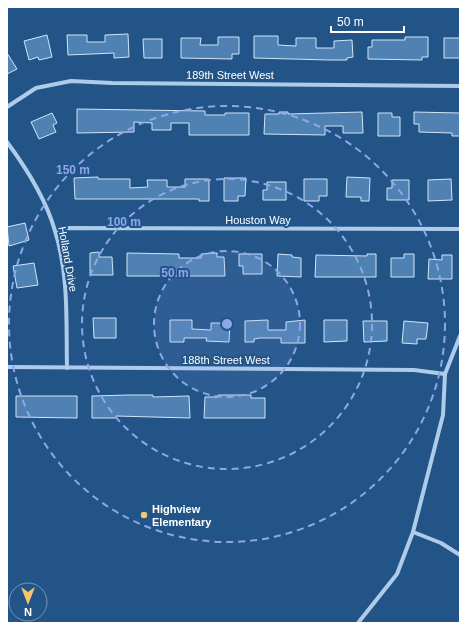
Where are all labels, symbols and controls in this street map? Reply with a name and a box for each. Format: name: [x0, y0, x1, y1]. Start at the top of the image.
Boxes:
scale bar: [331, 8, 404, 34]
text: 50 m: [337, 15, 364, 29]
street label: 189th Street West: [186, 69, 274, 81]
text: 150 m: [56, 163, 90, 177]
street label: Houston Way: [225, 214, 291, 226]
text: 100 m: [107, 215, 141, 229]
street label: Holland Drive: [56, 225, 80, 293]
text: 50 m: [161, 266, 189, 280]
centre of rings: [220, 317, 234, 331]
street label: 188th Street West: [182, 354, 270, 366]
place label: Highview Elementary: [152, 503, 212, 528]
marker: Highview Elementary: [139, 510, 149, 520]
north arrow: [8, 582, 48, 622]
text: N: [24, 606, 32, 618]

